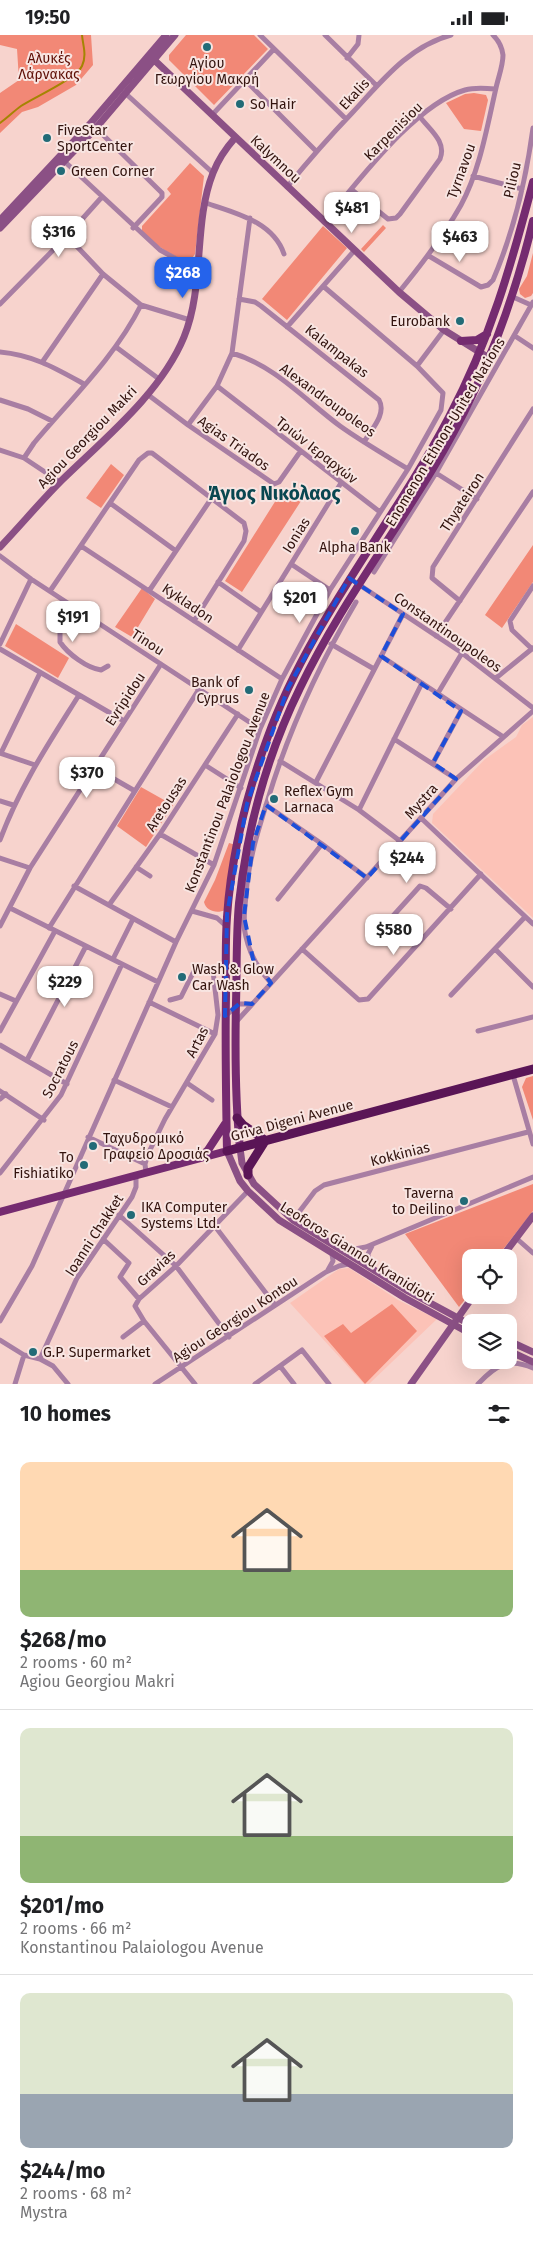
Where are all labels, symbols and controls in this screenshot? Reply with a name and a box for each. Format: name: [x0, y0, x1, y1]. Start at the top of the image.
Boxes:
text: 19:50: [25, 6, 70, 29]
marker: Αγίου Γεωργίου Μακρή: [201, 41, 213, 53]
park label: Αλυκές Λάρνακας: [18, 50, 80, 83]
place label: Αγίου Γεωργίου Μακρή: [155, 55, 259, 88]
street label: Ekalis: [336, 75, 373, 113]
place label: So Hair: [250, 96, 297, 113]
marker: So Hair: [234, 98, 246, 110]
street label: Karpenisiou: [360, 98, 426, 164]
place label: FiveStar SportCenter: [57, 122, 133, 155]
marker: FiveStar SportCenter: [41, 132, 53, 144]
street label: Kalymnou: [247, 132, 304, 187]
street label: Tyrnavou: [444, 141, 479, 201]
street label: Piliou: [500, 160, 525, 200]
place label: Green Corner: [71, 163, 155, 180]
marker: Green Corner: [55, 165, 67, 177]
pin: $481: [322, 191, 382, 234]
text: $481: [335, 198, 369, 217]
pin: $316: [29, 215, 89, 258]
pin: $463: [430, 221, 490, 263]
text: $316: [42, 222, 76, 241]
text: $463: [442, 227, 478, 246]
pin: $268: [153, 257, 213, 299]
text: $268: [165, 263, 201, 282]
place label: Eurobank: [390, 313, 451, 330]
marker: Eurobank: [454, 315, 466, 327]
street label: Kalampakas: [301, 321, 372, 382]
street label: Enomenon Ethnon-United Nations: [382, 334, 509, 530]
street label: Alexandroupoleos: [276, 360, 379, 441]
street label: Agiou Georgiou Makri: [34, 383, 141, 492]
street label: Agias Triados: [194, 412, 273, 475]
street label: Τριών Ιεραρχών: [272, 413, 361, 488]
street label: Thyateiron: [437, 469, 488, 535]
district label: Άγιος Νικόλαος: [207, 482, 341, 505]
street label: Ionias: [279, 514, 314, 556]
marker: Alpha Bank: [349, 525, 361, 537]
place label: Alpha Bank: [319, 539, 392, 556]
street label: Kykladon: [159, 580, 217, 627]
pin: $201: [270, 581, 330, 624]
text: $201: [283, 588, 317, 607]
street label: Constantinoupoleos: [391, 589, 505, 676]
pin: $191: [43, 601, 103, 643]
text: $191: [57, 607, 89, 626]
street label: Tinou: [128, 626, 167, 659]
street label: Evripidou: [102, 669, 149, 729]
place label: Bank of Cyprus: [191, 674, 240, 707]
marker: Bank of Cyprus: [243, 684, 255, 696]
street label: Konstantinou Palaiologou Avenue: [181, 690, 274, 895]
pin: $370: [57, 757, 117, 799]
text: $370: [70, 763, 104, 782]
street label: Aretousas: [142, 773, 191, 835]
street label: Mystra: [401, 780, 442, 823]
place label: Reflex Gym Larnaca: [284, 783, 354, 816]
marker: Reflex Gym Larnaca: [268, 793, 280, 805]
pin: $244: [377, 841, 437, 884]
text: $244: [390, 848, 424, 867]
pin: $580: [364, 913, 424, 956]
text: $580: [376, 920, 412, 939]
place label: Wash & Glow Car Wash: [192, 961, 274, 994]
pin: $229: [35, 965, 95, 1008]
marker: Wash & Glow Car Wash: [176, 971, 188, 983]
text: $229: [48, 972, 82, 991]
street label: Artas: [183, 1024, 213, 1061]
street label: Socratous: [39, 1037, 82, 1101]
street label: Griva Digeni Avenue: [229, 1096, 355, 1145]
place label: Ταχυδρομικό Γραφείο Δροσιάς: [103, 1130, 210, 1163]
street label: Kokkinias: [369, 1139, 432, 1170]
marker: Ταχυδρομικό Γραφείο Δροσιάς: [87, 1140, 99, 1152]
place label: To Fishiatiko: [13, 1149, 74, 1182]
marker: To Fishiatiko: [78, 1159, 90, 1171]
place label: Taverna to Deilino: [392, 1185, 454, 1218]
street label: Ioanni Chakket: [62, 1190, 128, 1279]
marker: Taverna to Deilino: [458, 1195, 470, 1207]
street label: Leoforos Giannou Kranidioti: [277, 1198, 437, 1307]
place label: IKA Computer Systems Ltd.: [141, 1199, 228, 1232]
marker: IKA Computer Systems Ltd.: [125, 1209, 137, 1221]
street label: Gravias: [134, 1246, 179, 1290]
map controls: [462, 1249, 517, 1369]
button: locate: [462, 1249, 517, 1304]
street label: Agiou Georgiou Kontou: [169, 1273, 301, 1366]
button: layers: [462, 1314, 517, 1369]
place label: G.P. Supermarket: [43, 1344, 152, 1361]
marker: G.P. Supermarket: [27, 1346, 39, 1358]
icon: filters: [485, 1400, 513, 1428]
text: 10 homes: [20, 1401, 111, 1427]
icon: home: [222, 1495, 312, 1585]
text: $268/mo: [20, 1627, 107, 1653]
text: 2 rooms · 60 m²: [20, 1653, 132, 1672]
text: Agiou Georgiou Makri: [20, 1672, 175, 1691]
icon: home: [222, 1760, 312, 1850]
text: $201/mo: [20, 1893, 104, 1919]
text: 2 rooms · 66 m²: [20, 1919, 131, 1938]
text: Konstantinou Palaiologou Avenue: [20, 1938, 264, 1957]
icon: home: [222, 2025, 312, 2115]
text: $244/mo: [20, 2158, 105, 2184]
text: 2 rooms · 68 m²: [20, 2184, 132, 2203]
text: Mystra: [20, 2203, 68, 2222]

